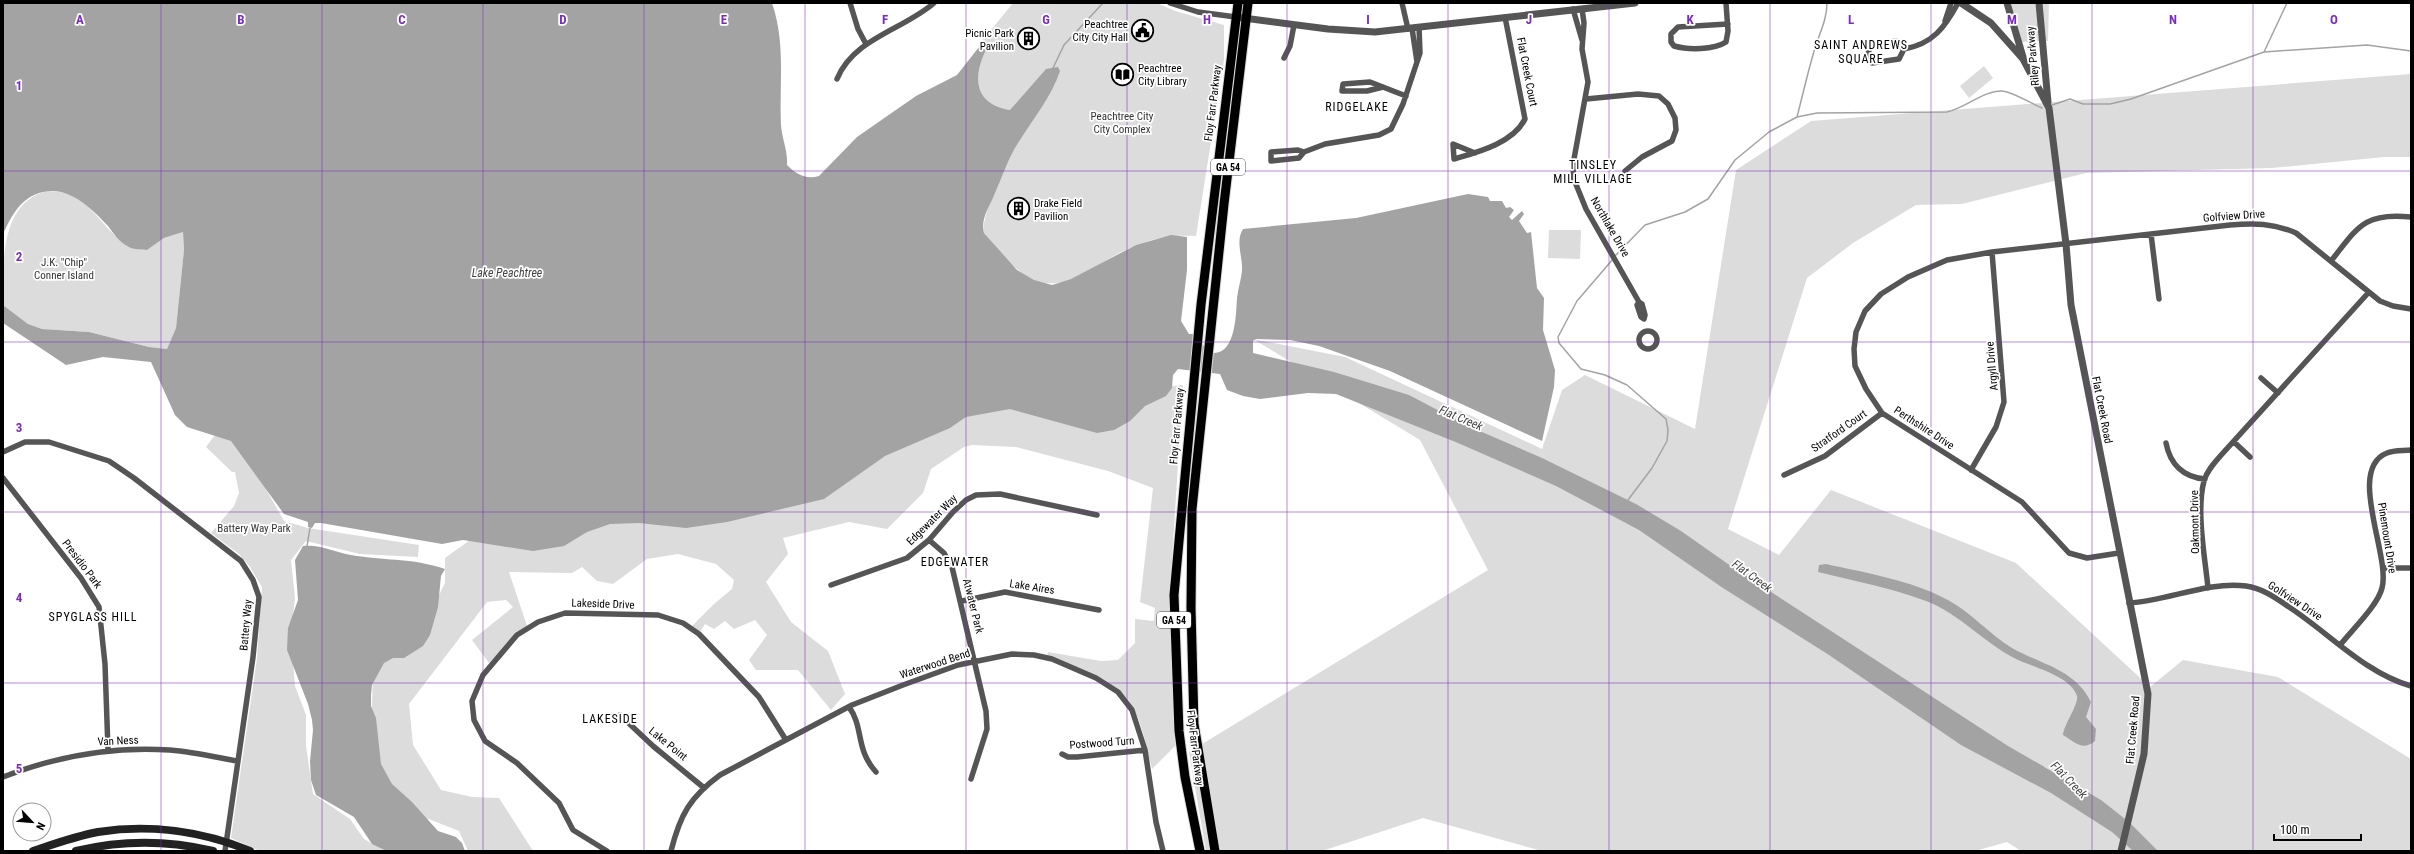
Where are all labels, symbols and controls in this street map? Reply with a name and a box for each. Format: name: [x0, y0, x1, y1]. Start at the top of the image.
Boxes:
text: A: [76, 12, 84, 27]
text: B: [237, 12, 245, 27]
text: C: [398, 12, 406, 27]
text: D: [559, 12, 567, 27]
text: E: [721, 12, 728, 27]
text: F: [882, 12, 888, 27]
text: G: [1042, 12, 1050, 27]
text: H: [1203, 12, 1211, 27]
text: I: [1366, 12, 1370, 27]
text: J: [1526, 12, 1532, 27]
text: K: [1686, 12, 1694, 27]
text: L: [1848, 12, 1854, 27]
text: M: [2007, 12, 2017, 27]
text: N: [2169, 12, 2177, 27]
text: O: [2330, 12, 2338, 27]
public building icon: Peachtree City City Hall: [1130, 17, 1156, 43]
place label: Peachtree City City Hall: [1073, 18, 1128, 44]
street label: Riley Parkway: [2024, 25, 2042, 86]
building icon: Picnic Park Pavilion: [1016, 26, 1042, 52]
place label: Picnic Park Pavilion: [965, 27, 1014, 53]
street label: Flat Creek Court: [1514, 36, 1540, 108]
district label: SAINT ANDREWS SQUARE: [1814, 38, 1908, 66]
library icon: Peachtree City Library: [1110, 61, 1136, 87]
place label: Peachtree City Library: [1138, 62, 1187, 88]
street label: Floy Farr Parkway: [1202, 64, 1224, 142]
text: 1: [16, 78, 22, 93]
district label: RIDGELAKE: [1325, 100, 1389, 114]
park label: Peachtree City City Complex: [1091, 110, 1154, 136]
district label: TINSLEY MILL VILLAGE: [1553, 158, 1633, 186]
road number: GA 54: [1211, 159, 1245, 175]
street label: Northlake Drive: [1588, 195, 1632, 259]
building icon: Drake Field Pavilion: [1006, 196, 1032, 222]
place label: Drake Field Pavilion: [1034, 197, 1082, 223]
street label: Golfview Drive: [2203, 207, 2265, 225]
text: 2: [16, 249, 23, 264]
park label: J.K. "Chip" Conner Island: [34, 256, 94, 282]
water label: Lake Peachtree: [472, 266, 543, 280]
street label: Argyll Drive: [1983, 341, 2001, 391]
street label: Flat Creek Road: [2089, 375, 2115, 445]
street label: Floy Farr Parkway: [1167, 387, 1187, 465]
water label: Flat Creek: [1437, 403, 1486, 434]
street label: Perthshire Drive: [1891, 404, 1957, 452]
street label: Stratford Court: [1809, 407, 1869, 455]
text: 3: [16, 420, 22, 435]
street label: Oakmont Drive: [2188, 490, 2202, 554]
street label: Edgewater Way: [904, 492, 960, 548]
street label: Pinemount Drive: [2375, 502, 2399, 574]
park label: Battery Way Park: [217, 522, 291, 535]
street label: Presidio Park: [59, 537, 105, 591]
district label: EDGEWATER: [921, 555, 989, 569]
water label: Flat Creek: [1729, 557, 1775, 596]
street label: Atwater Park: [960, 577, 986, 635]
street label: Lake Aires: [1009, 577, 1055, 597]
street label: Golfview Drive: [2265, 579, 2325, 623]
text: 4: [16, 590, 23, 605]
street label: Lakeside Drive: [571, 596, 635, 612]
street label: Battery Way: [237, 598, 255, 651]
district label: SPYGLASS HILL: [49, 610, 137, 624]
road number: GA 54: [1157, 612, 1191, 628]
street label: Waterwood Bend: [898, 646, 972, 682]
street label: Flat Creek Road: [2124, 695, 2142, 765]
street label: Floy Farr Parkway: [1184, 709, 1206, 787]
district label: LAKESIDE: [582, 712, 638, 726]
street label: Lake Point: [646, 725, 690, 763]
street label: Van Ness: [97, 733, 139, 749]
street label: Postwood Turn: [1069, 734, 1135, 752]
water label: Flat Creek: [2048, 759, 2091, 802]
text: 5: [16, 761, 23, 776]
north arrow: [12, 802, 52, 842]
scale bar: [2274, 816, 2361, 842]
text: N: [33, 820, 48, 832]
text: 100 m: [2280, 823, 2310, 837]

